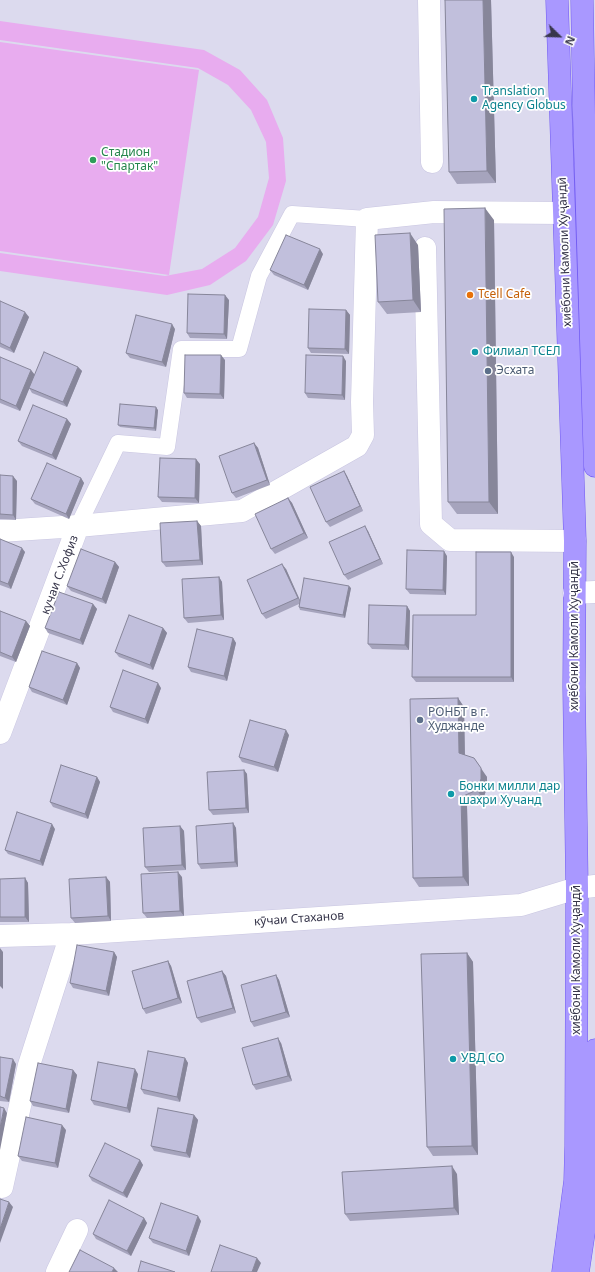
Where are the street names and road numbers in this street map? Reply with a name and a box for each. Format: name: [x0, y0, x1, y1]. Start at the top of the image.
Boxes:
street label: хиёбони Камоли Хуҷандӣ: [555, 177, 575, 327]
street label: кучаи С.Хофиз: [38, 533, 82, 617]
street label: хиёбони Камоли Хуҷандӣ: [568, 561, 582, 711]
street label: хиёбони Камоли Хуҷандӣ: [570, 885, 584, 1035]
street label: кӯчаи Стаханов: [253, 909, 345, 929]

